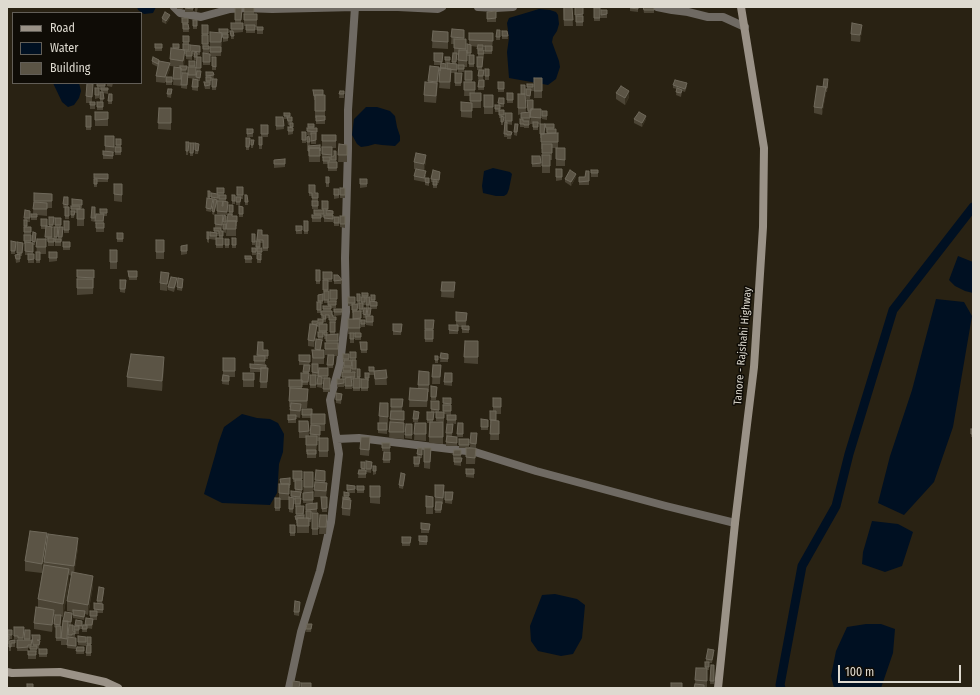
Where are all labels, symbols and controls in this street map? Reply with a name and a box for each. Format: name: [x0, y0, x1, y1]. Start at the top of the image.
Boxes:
legend: [12, 12, 142, 84]
text: Road: [50, 21, 75, 35]
text: Water: [50, 41, 78, 55]
text: Building: [50, 61, 90, 75]
street label: Tanore - Rajshahi Highway: [731, 287, 755, 405]
scale bar: [840, 657, 963, 683]
text: 100 m: [845, 665, 874, 679]

